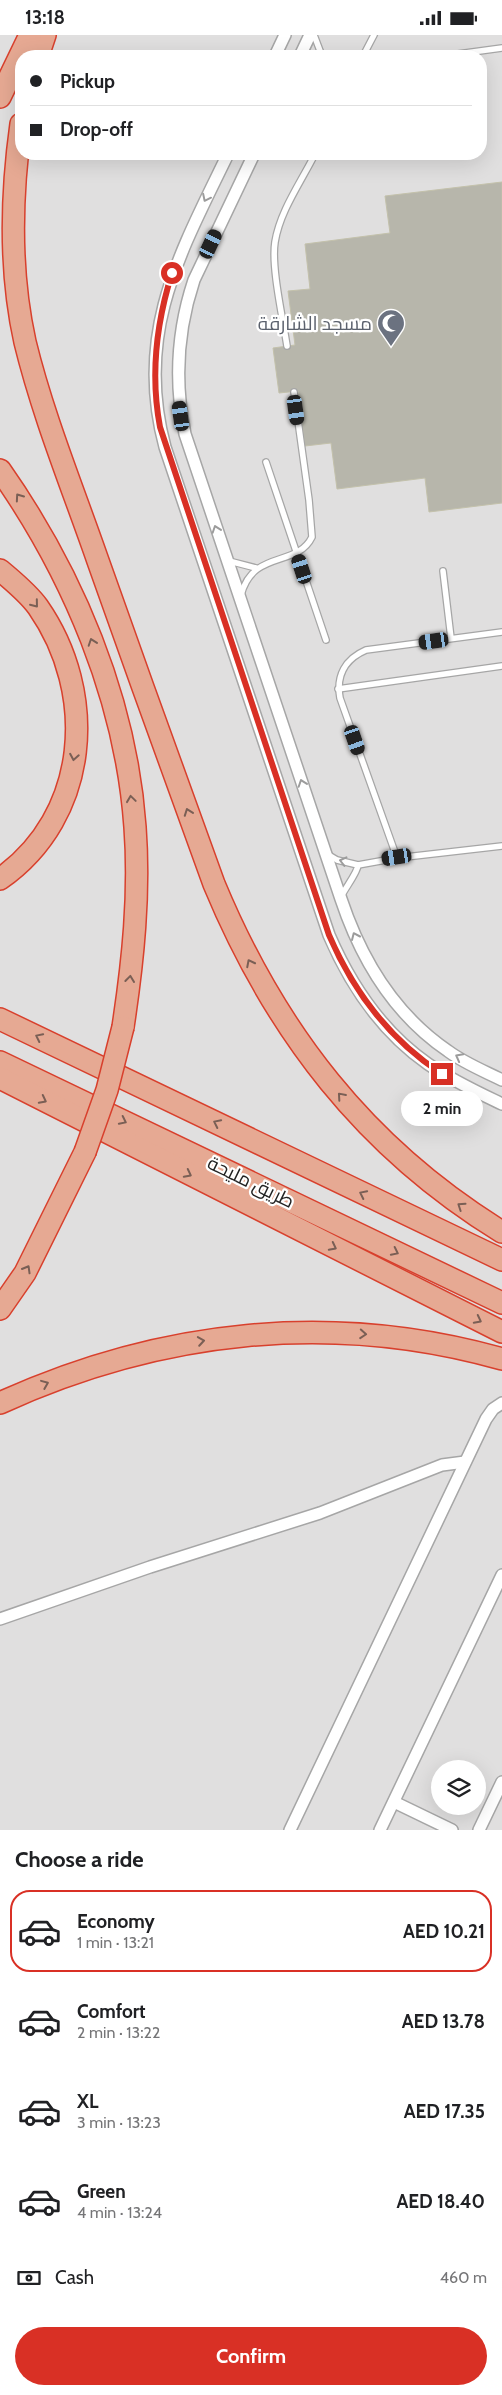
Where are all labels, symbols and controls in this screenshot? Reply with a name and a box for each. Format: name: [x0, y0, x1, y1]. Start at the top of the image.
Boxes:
text: 13:18: [25, 6, 65, 29]
text: Pickup: [60, 70, 115, 93]
text: Drop-off: [60, 118, 133, 141]
one-way arrow: [202, 193, 213, 202]
car: [197, 227, 224, 261]
route start: [161, 262, 183, 284]
mosque icon: مسجد الشارقة: [376, 308, 406, 347]
place label: مسجد الشارقة: [258, 312, 372, 335]
car: [286, 394, 305, 426]
car: [171, 400, 190, 432]
one-way arrow: [16, 494, 25, 503]
one-way arrow: [212, 526, 222, 534]
car: [290, 552, 313, 586]
one-way arrow: [29, 598, 37, 607]
car: [418, 631, 449, 651]
one-way arrow: [88, 638, 98, 647]
car: [343, 723, 366, 757]
one-way arrow: [70, 752, 80, 761]
one-way arrow: [297, 779, 307, 787]
one-way arrow: [126, 795, 137, 803]
one-way arrow: [184, 809, 194, 817]
car: [381, 847, 412, 867]
one-way arrow: [338, 856, 347, 867]
one-way arrow: [350, 932, 361, 941]
one-way arrow: [246, 959, 256, 968]
one-way arrow: [124, 975, 135, 983]
one-way arrow: [35, 1033, 44, 1044]
one-way arrow: [455, 1054, 464, 1064]
route end: [431, 1063, 453, 1085]
callout: 2 min: [401, 1091, 483, 1127]
one-way arrow: [338, 1093, 347, 1102]
one-way arrow: [38, 1094, 47, 1104]
text: 2 min: [423, 1099, 461, 1118]
one-way arrow: [118, 1115, 127, 1125]
one-way arrow: [213, 1119, 222, 1129]
street label: طريق مليحة: [203, 1151, 298, 1214]
one-way arrow: [183, 1168, 192, 1178]
one-way arrow: [360, 1190, 369, 1200]
one-way arrow: [457, 1202, 466, 1212]
one-way arrow: [328, 1241, 337, 1251]
one-way arrow: [390, 1246, 399, 1256]
one-way arrow: [21, 1265, 31, 1274]
one-way arrow: [473, 1314, 482, 1325]
one-way arrow: [359, 1329, 367, 1340]
one-way arrow: [197, 1336, 205, 1346]
one-way arrow: [40, 1379, 49, 1390]
map controls: [431, 1760, 486, 1815]
button: layers: [431, 1760, 486, 1815]
text: Choose a ride: [15, 1846, 144, 1873]
icon: car: [17, 1909, 62, 1954]
text: Economy: [77, 1910, 155, 1933]
text: AED 10.21: [403, 1920, 485, 1943]
text: 1 min · 13:21: [77, 1933, 154, 1952]
icon: car: [17, 1999, 62, 2044]
text: Comfort: [77, 2000, 146, 2023]
text: AED 13.78: [402, 2010, 485, 2033]
text: 2 min · 13:22: [77, 2023, 160, 2042]
icon: car: [17, 2089, 62, 2134]
text: XL: [77, 2090, 98, 2113]
text: AED 17.35: [404, 2100, 485, 2123]
text: 3 min · 13:23: [77, 2113, 161, 2132]
icon: car: [17, 2179, 62, 2224]
text: Green: [77, 2180, 126, 2203]
text: AED 18.40: [396, 2190, 485, 2213]
text: 4 min · 13:24: [77, 2203, 162, 2222]
icon: cash: [15, 2264, 43, 2292]
text: Cash: [55, 2266, 94, 2289]
text: 460 m: [440, 2268, 487, 2287]
button: Confirm: [15, 2327, 487, 2385]

